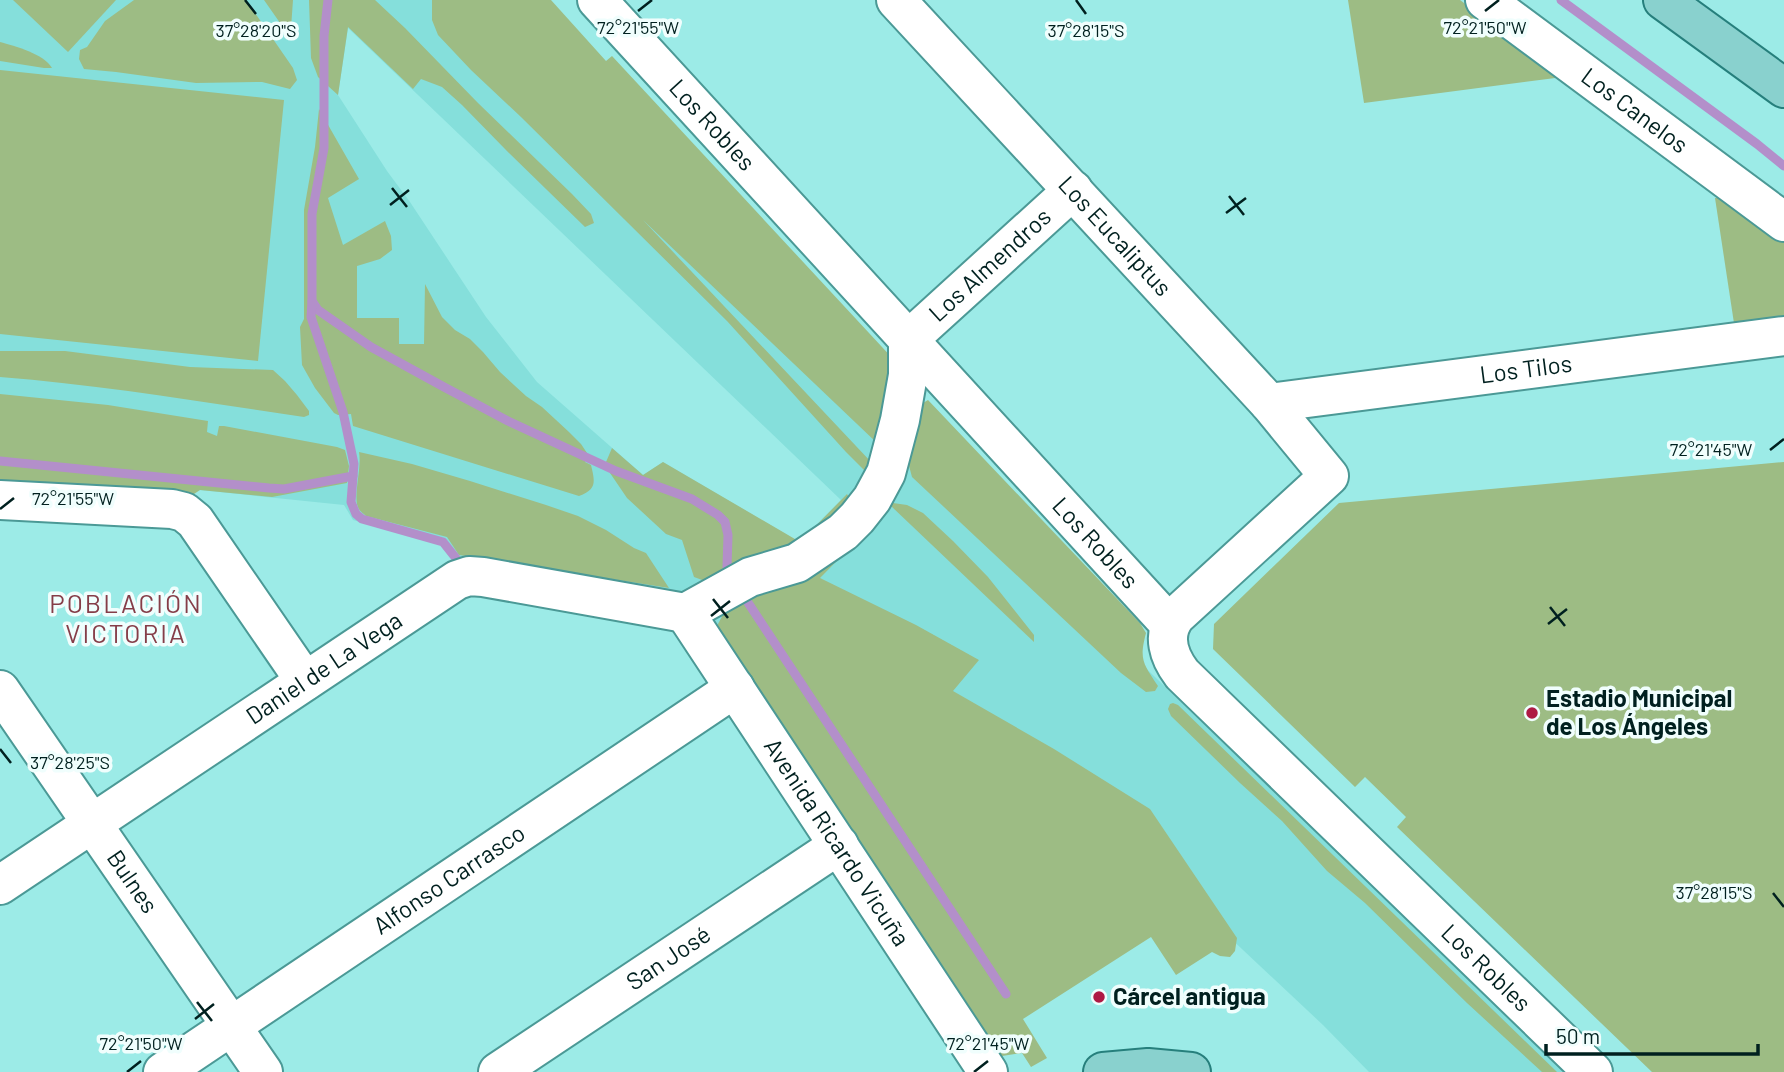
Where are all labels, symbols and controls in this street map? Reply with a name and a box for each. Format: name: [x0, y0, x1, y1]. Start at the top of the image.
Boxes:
text: 72°21'55"W: [597, 16, 679, 38]
text: 72°21'50"W: [1443, 16, 1527, 38]
text: 37°28'20"S: [215, 19, 297, 41]
text: 37°28'15"S: [1048, 19, 1124, 41]
street label: Los Canelos: [1576, 61, 1694, 159]
street label: Los Robles: [664, 73, 762, 176]
street label: Los Eucaliptus: [1053, 169, 1179, 301]
street label: Los Almendros: [922, 201, 1056, 327]
street label: Los Tilos: [1478, 348, 1573, 388]
text: 72°21'45"W: [1670, 438, 1753, 460]
text: 72°21'55"W: [32, 487, 114, 509]
street label: Los Robles: [1047, 491, 1145, 594]
district label: POBLACIÓN VICTORIA: [49, 587, 203, 648]
street label: Daniel de La Vega: [240, 605, 407, 730]
place label: Estadio Municipal de Los Ángeles: [1546, 683, 1732, 740]
marker: Estadio Municipal de Los Ángeles: [1524, 705, 1540, 721]
street label: Avenida Ricardo Vicuña: [759, 732, 917, 951]
text: 37°28'25"S: [30, 751, 110, 773]
street label: Alfonso Carrasco: [367, 817, 530, 940]
street label: Bulnes: [102, 844, 165, 918]
text: 37°28'15"S: [1676, 881, 1752, 903]
street label: Los Robles: [1436, 917, 1538, 1017]
street label: San José: [620, 919, 716, 996]
place label: Cárcel antigua: [1113, 981, 1266, 1010]
marker: Cárcel antigua: [1091, 989, 1107, 1005]
scale bar: [1546, 1012, 1758, 1056]
text: 50 m: [1556, 1023, 1600, 1048]
text: 72°21'50"W: [99, 1032, 183, 1054]
text: 72°21'45"W: [947, 1032, 1030, 1054]

